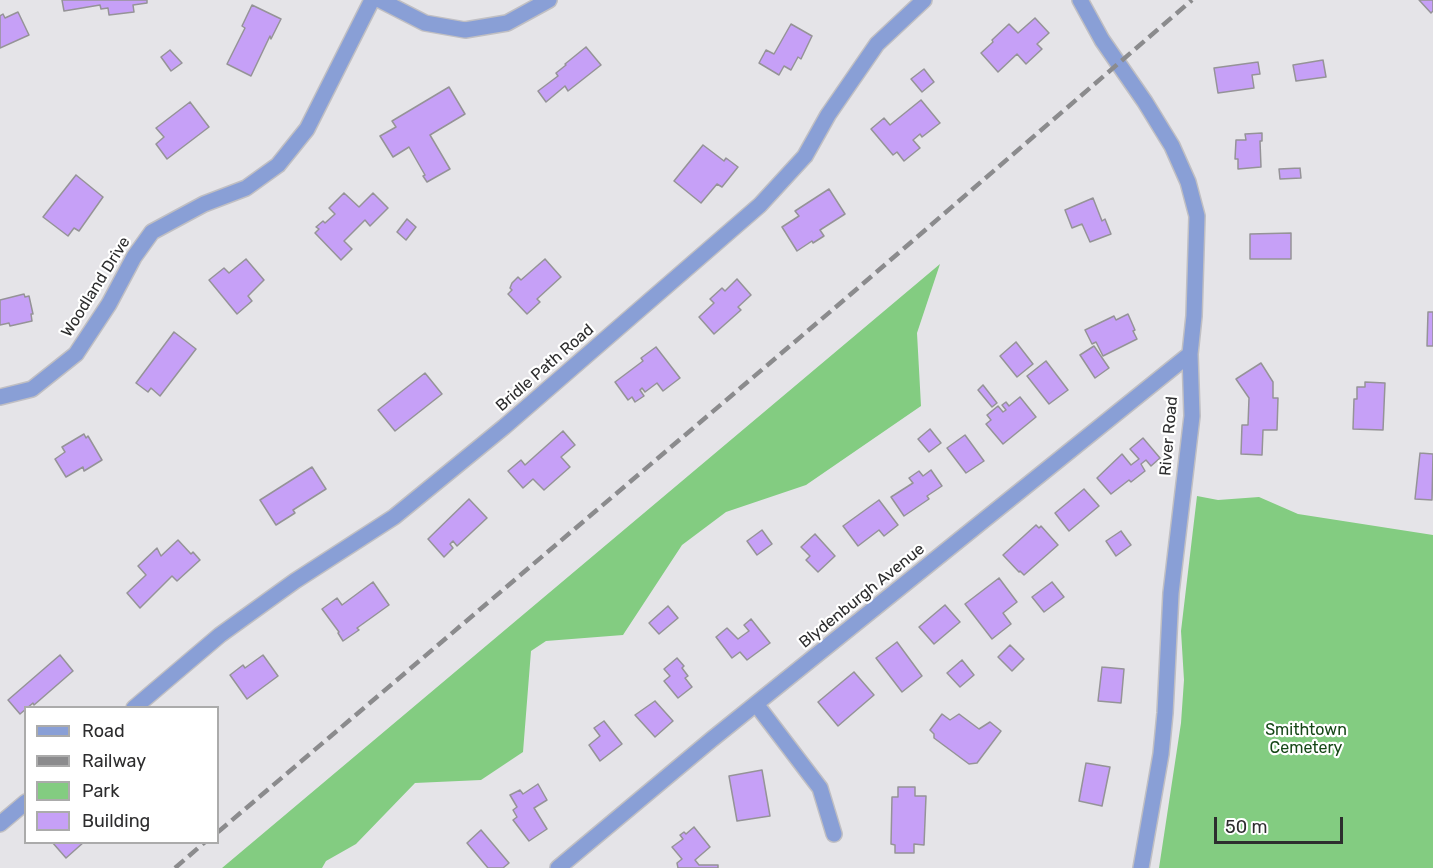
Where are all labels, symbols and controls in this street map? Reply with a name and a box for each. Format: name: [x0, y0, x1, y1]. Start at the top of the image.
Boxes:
street label: Woodland Drive: [57, 233, 135, 341]
street label: Bridle Path Road: [492, 320, 598, 416]
street label: River Road: [1156, 395, 1182, 477]
street label: Blydenburgh Avenue: [795, 540, 929, 652]
legend: [24, 706, 219, 844]
text: Road: [82, 720, 125, 742]
park label: Smithtown Cemetery: [1265, 720, 1347, 758]
text: Railway: [82, 750, 146, 772]
text: Park: [82, 780, 119, 802]
scale bar: [1217, 805, 1346, 843]
text: Building: [82, 810, 150, 832]
text: 50 m: [1225, 816, 1268, 838]

